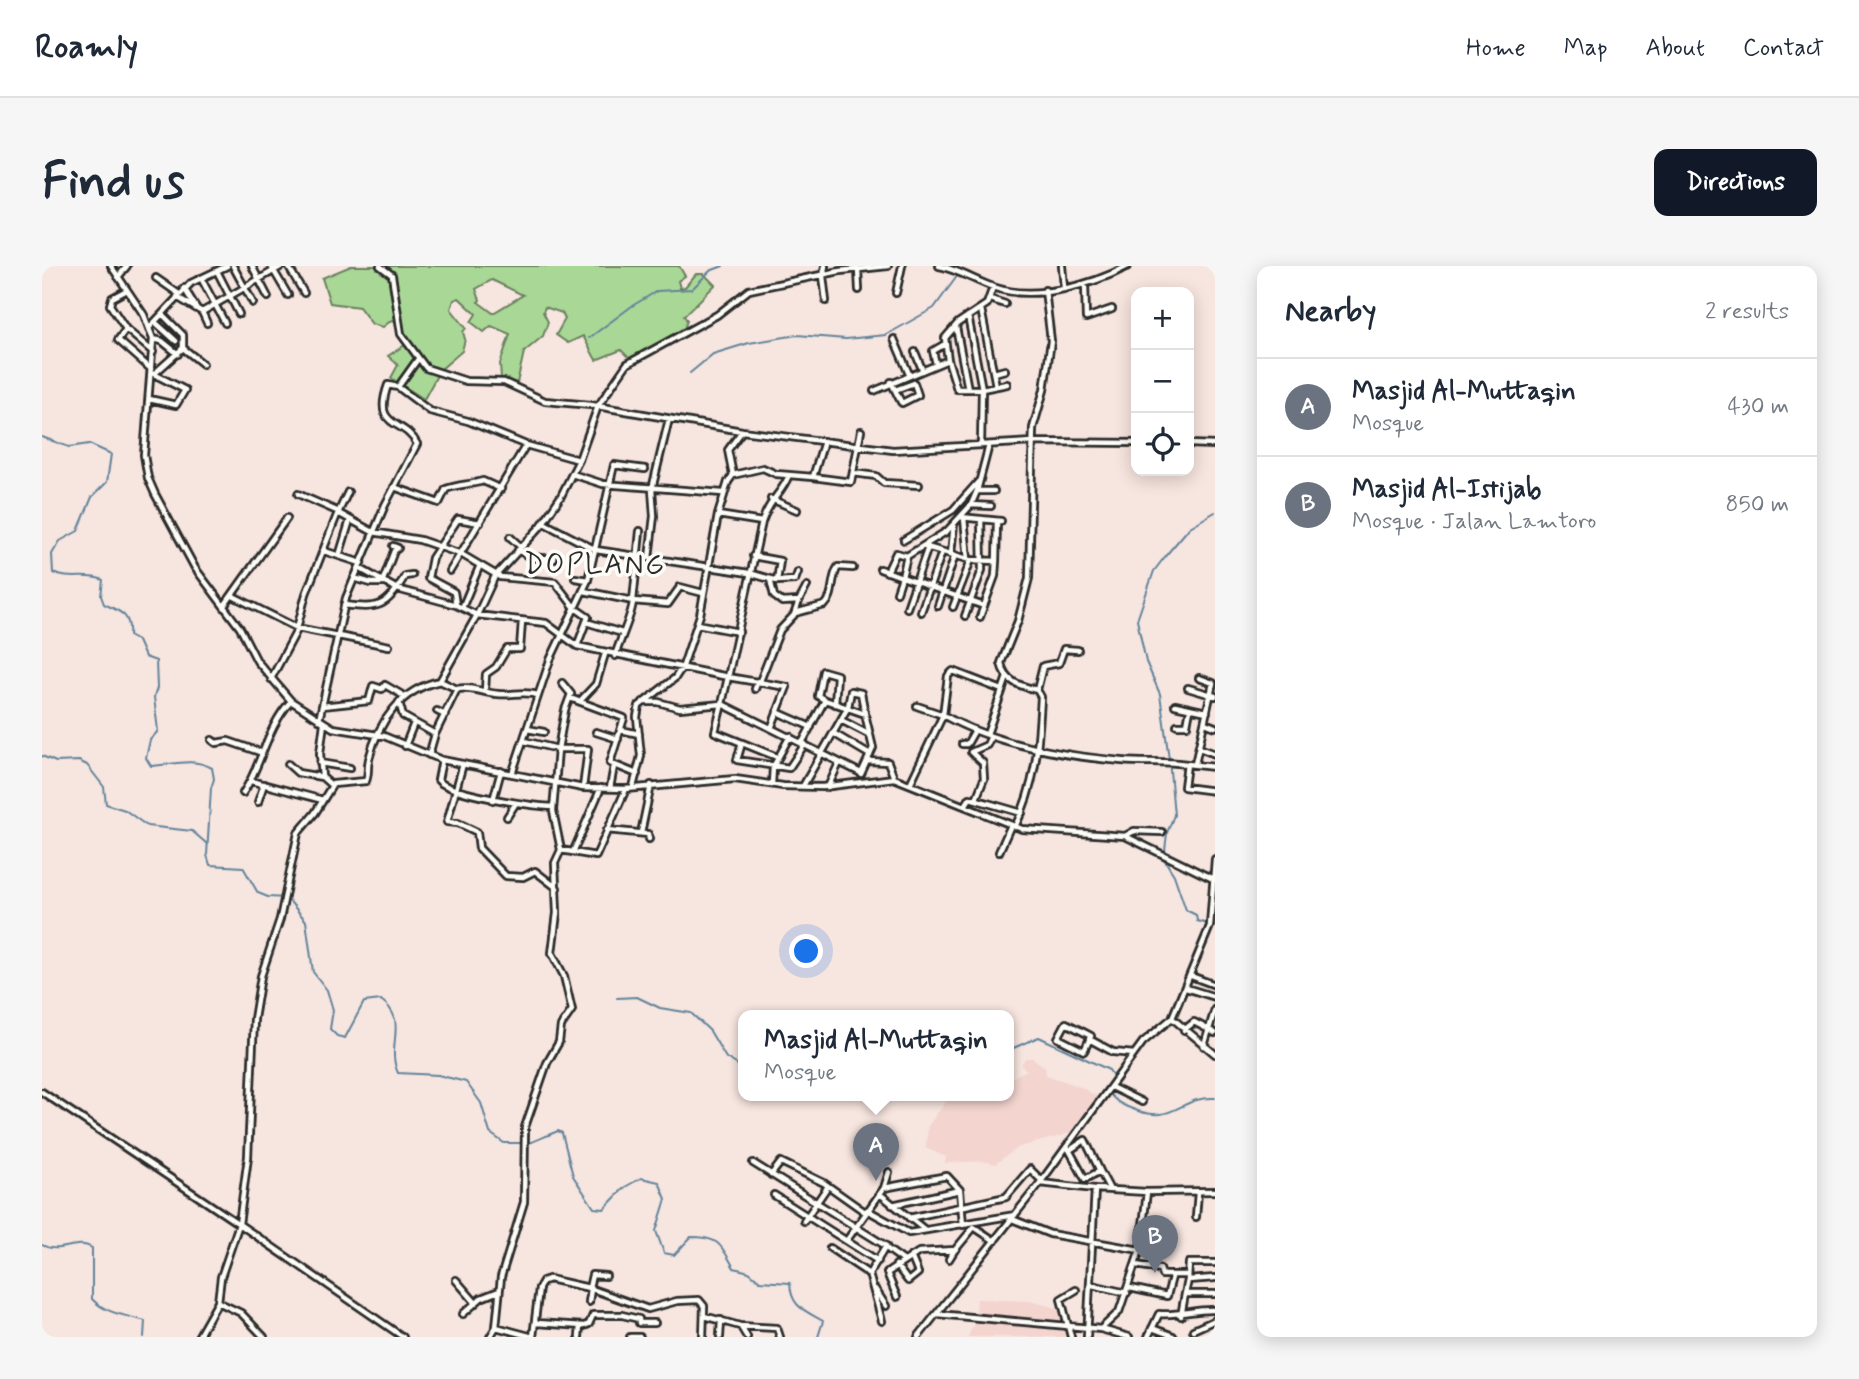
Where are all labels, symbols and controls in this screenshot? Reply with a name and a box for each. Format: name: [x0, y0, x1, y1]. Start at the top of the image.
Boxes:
text: Roamly: [35, 26, 138, 70]
text: Home: [1466, 33, 1526, 64]
text: Map: [1564, 33, 1608, 64]
text: About: [1646, 33, 1705, 64]
text: Contact: [1743, 33, 1824, 64]
button: Directions: [1654, 149, 1817, 216]
text: Find us: [42, 150, 185, 215]
map controls: [1131, 287, 1194, 476]
button: +: [1131, 287, 1194, 350]
text: Nearby: [1285, 292, 1376, 331]
text: 2 results: [1705, 297, 1789, 327]
button: −: [1131, 350, 1194, 413]
text: Masjid Al-Muttaqin: [1352, 375, 1576, 409]
text: A: [1300, 392, 1316, 422]
text: 430 m: [1728, 392, 1789, 422]
text: Mosque: [1352, 409, 1424, 439]
button: locate: [1131, 413, 1194, 476]
text: Masjid Al-Istijab: [1352, 473, 1541, 507]
text: B: [1301, 490, 1315, 520]
text: 850 m: [1725, 490, 1789, 520]
text: Mosque · Jalan Lamtoro: [1352, 507, 1596, 537]
district label: DOPLANG: [524, 547, 666, 584]
your location: [789, 934, 823, 968]
popup: [738, 1010, 1014, 1101]
text: Masjid Al-Muttaqin: [764, 1024, 988, 1058]
text: Mosque: [764, 1058, 836, 1088]
pin: A: [853, 1123, 899, 1181]
pin: B: [1132, 1215, 1178, 1273]

